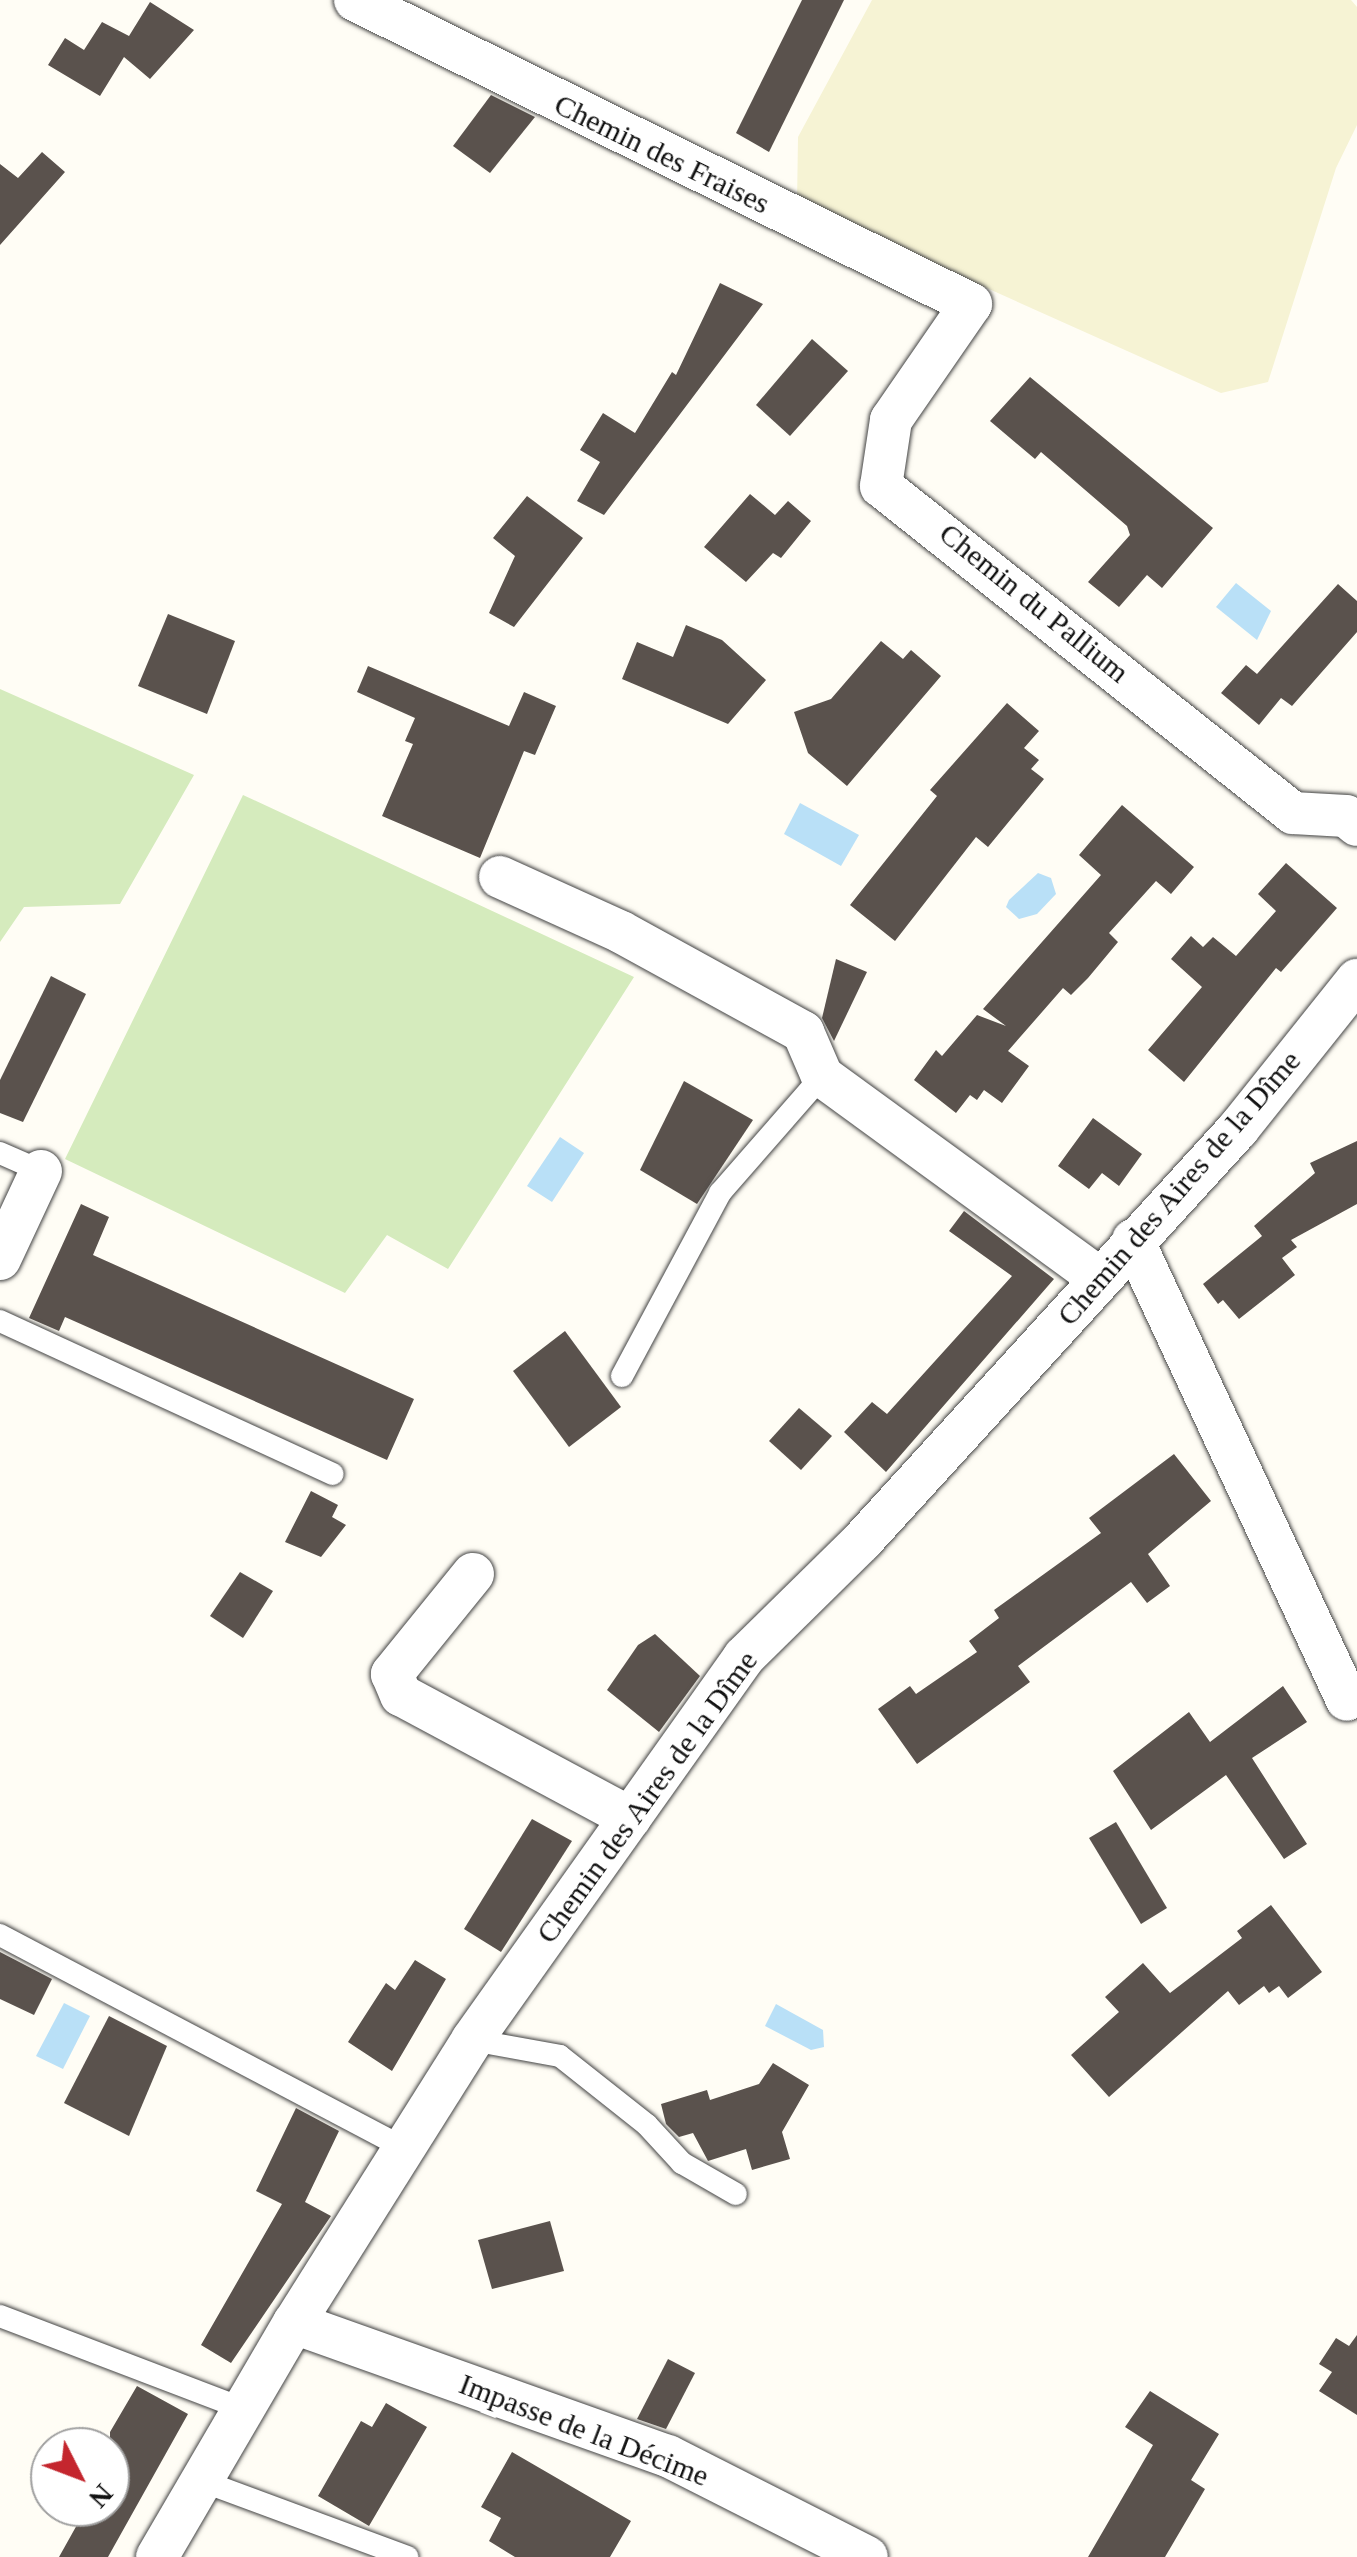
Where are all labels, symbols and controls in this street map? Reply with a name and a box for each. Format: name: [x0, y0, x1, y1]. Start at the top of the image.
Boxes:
street label: Chemin des Fraises: [549, 86, 775, 222]
street label: Chemin du Pallium: [932, 516, 1136, 690]
street label: Chemin des Aires de la Dîme: [1049, 1043, 1309, 1333]
street label: Chemin des Aires de la Dîme: [528, 1643, 766, 1951]
street label: Impasse de la Décime: [454, 2366, 714, 2494]
north arrow: [30, 2427, 130, 2527]
text: N: [83, 2478, 119, 2514]

